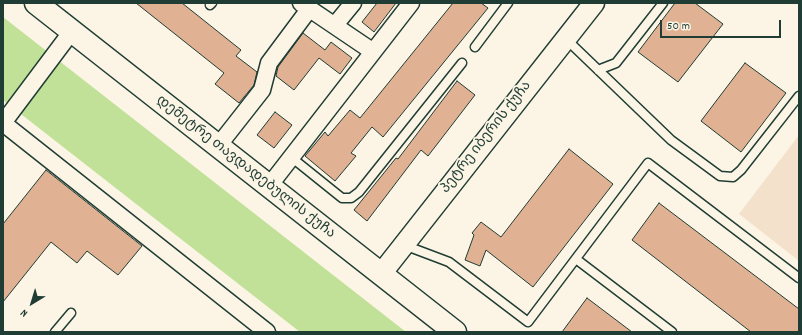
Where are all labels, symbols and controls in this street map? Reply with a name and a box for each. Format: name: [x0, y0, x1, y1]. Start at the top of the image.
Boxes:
scale bar: [662, 12, 783, 38]
text: 50 m: [667, 18, 690, 35]
street label: პეტრე იბერის ქუჩა: [438, 79, 536, 197]
street label: დემეტრე თავდადებულის ქუჩა: [152, 93, 338, 243]
north arrow: [12, 283, 52, 323]
text: N: [18, 304, 32, 320]

